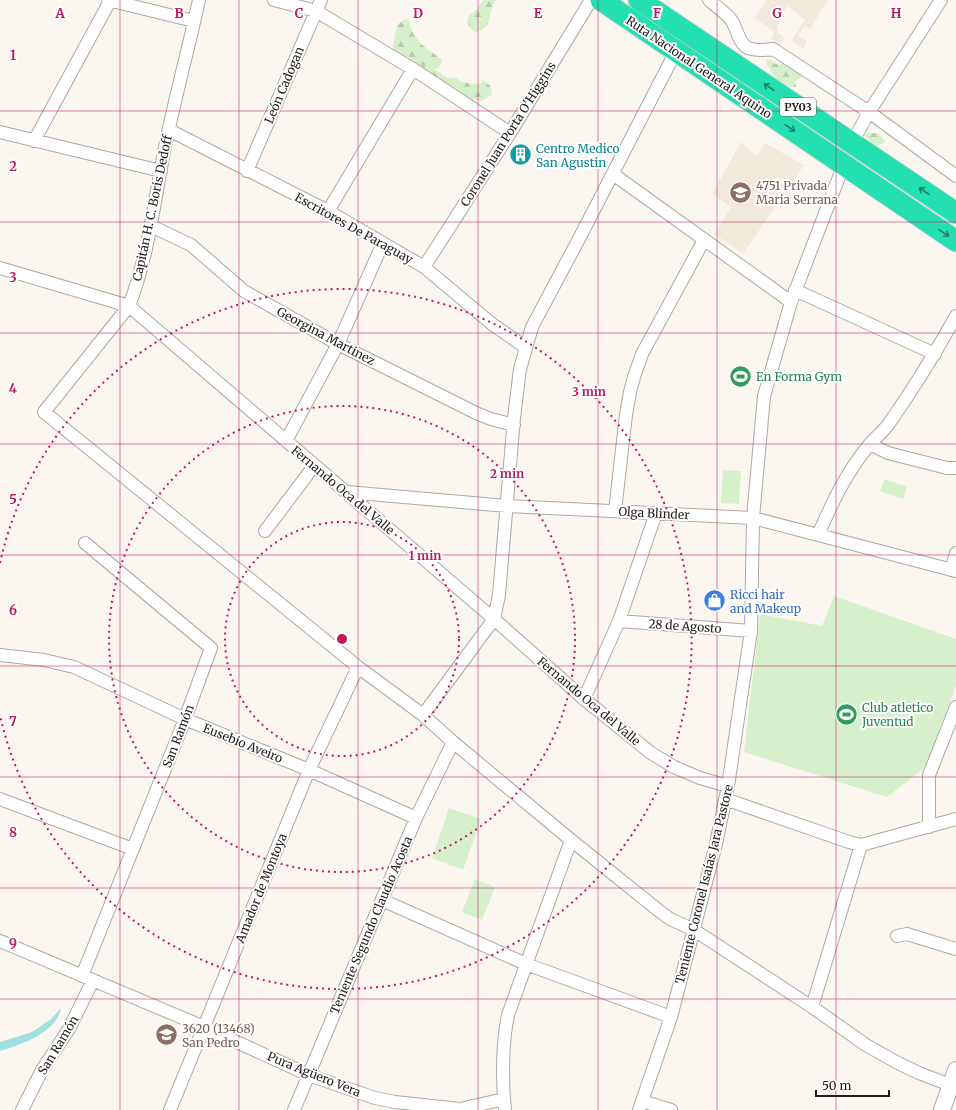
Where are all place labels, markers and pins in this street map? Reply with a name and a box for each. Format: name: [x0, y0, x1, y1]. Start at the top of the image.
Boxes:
place label: Centro Medico San Agustin: [536, 141, 620, 170]
building icon: Centro Medico San Agustin: [507, 142, 533, 168]
place label: 4751 Privada Maria Serrana: [756, 178, 839, 207]
school or university icon: 4751 Privada Maria Serrana: [728, 179, 754, 205]
sports icon: En Forma Gym: [728, 363, 754, 389]
place label: En Forma Gym: [756, 369, 842, 384]
place label: Ricci hair and Makeup: [730, 587, 801, 616]
shop icon: Ricci hair and Makeup: [701, 588, 727, 614]
centre of rings: [335, 632, 349, 646]
place label: Club atletico Juventud: [861, 700, 933, 729]
sports icon: Club atletico Juventud: [833, 701, 859, 727]
place label: 3620 (13468) San Pedro: [182, 1021, 255, 1050]
school or university icon: 3620 (13468) San Pedro: [153, 1022, 179, 1048]

